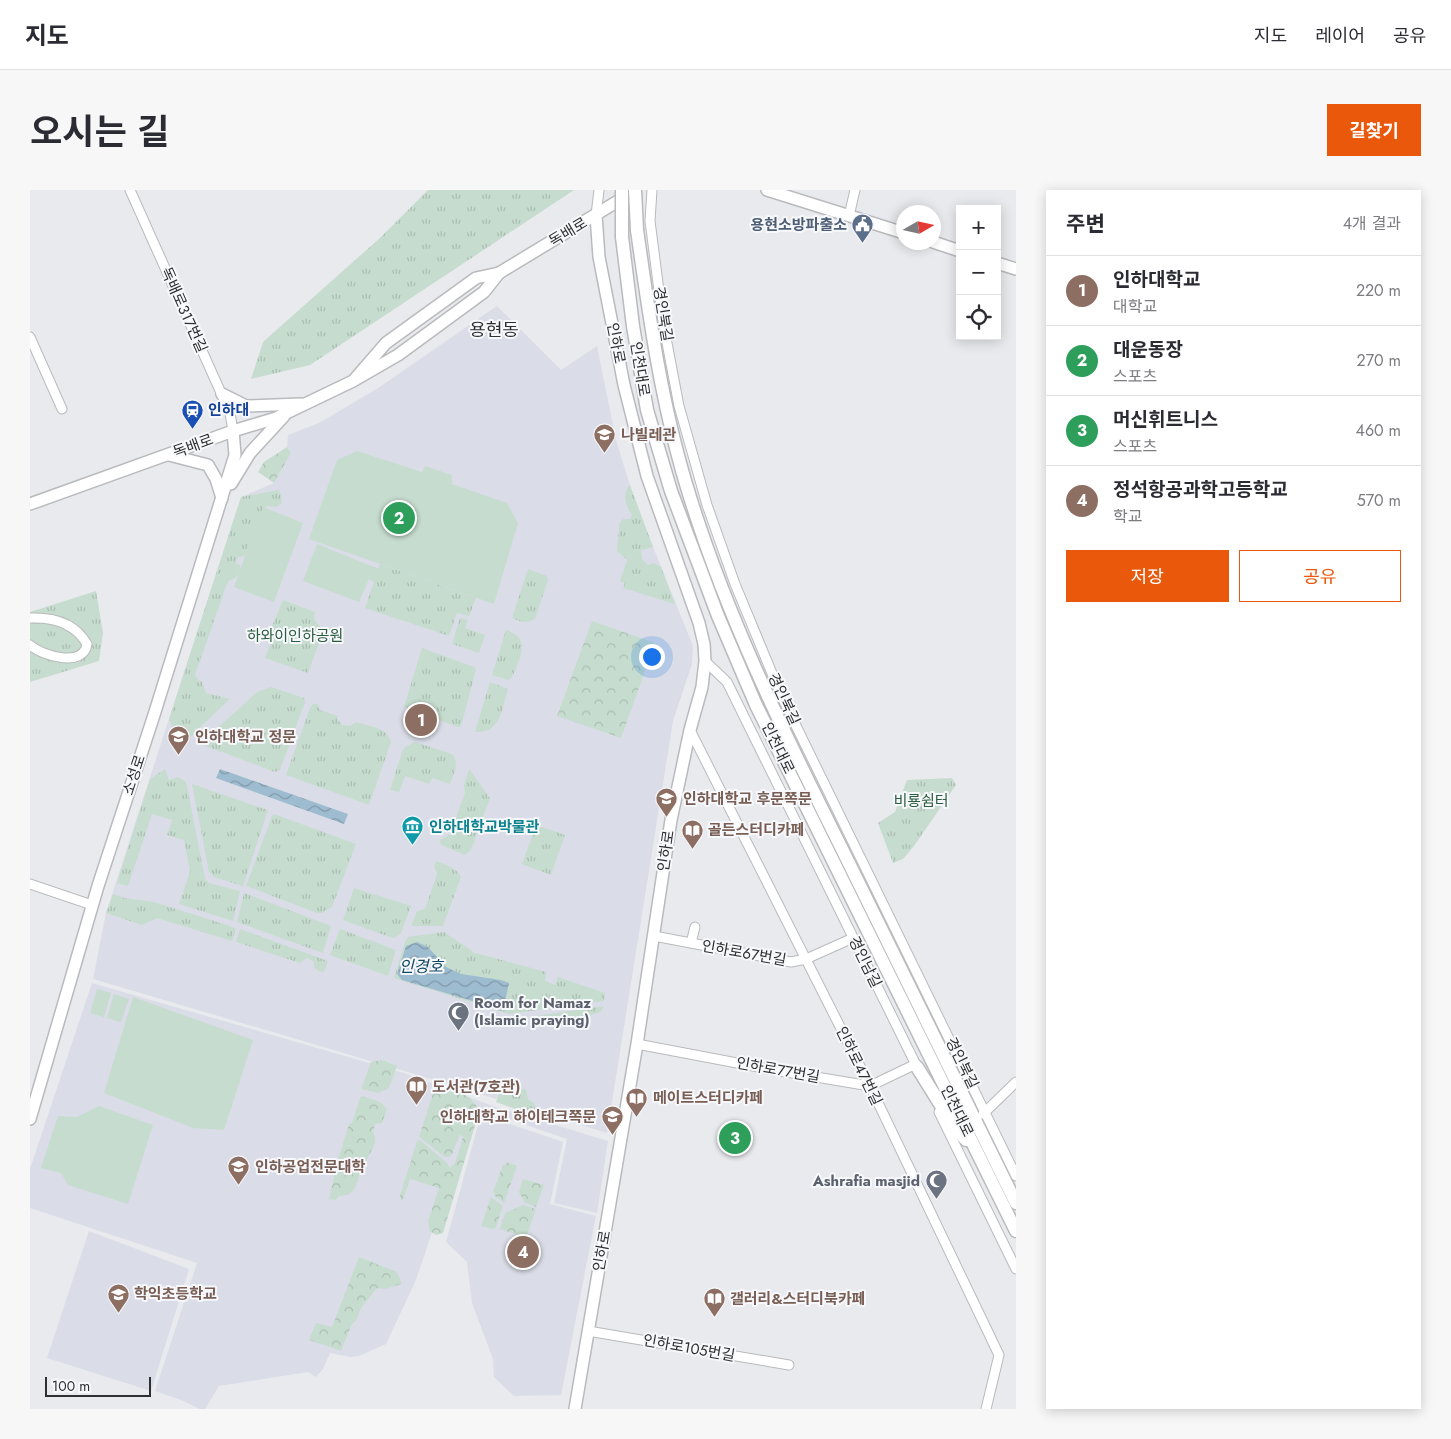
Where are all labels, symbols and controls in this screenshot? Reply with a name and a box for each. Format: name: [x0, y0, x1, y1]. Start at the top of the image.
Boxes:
text: 지도: [25, 18, 69, 53]
text: 지도: [1254, 23, 1287, 49]
text: 레이어: [1315, 23, 1365, 49]
text: 공유: [1393, 23, 1426, 49]
button: 길찾기: [1327, 104, 1421, 156]
text: 오시는 길: [30, 107, 169, 157]
north arrow: [896, 205, 941, 250]
map controls: [956, 205, 1001, 340]
button: +: [956, 205, 1001, 250]
text: 주변: [1066, 209, 1105, 239]
street label: 독배로: [545, 212, 591, 252]
text: 4개 결과: [1343, 212, 1401, 235]
public building icon: 용현소방파출소: [851, 213, 875, 244]
place label: 용현소방파출소: [750, 214, 847, 236]
button: −: [956, 250, 1001, 295]
street label: 독배로317번길: [155, 264, 213, 356]
text: 인하대학교: [1113, 266, 1200, 293]
text: 1: [1078, 279, 1086, 302]
text: 220 m: [1356, 279, 1401, 302]
street label: 경인북길: [648, 285, 678, 343]
button: locate: [956, 295, 1001, 340]
text: 대학교: [1113, 295, 1157, 318]
district label: 용현동: [469, 317, 519, 343]
street label: 인하로: [601, 321, 631, 365]
text: 대운동장: [1113, 336, 1183, 363]
street label: 인천대로: [625, 340, 655, 398]
text: 2: [1077, 349, 1087, 372]
text: 270 m: [1357, 349, 1401, 372]
text: 스포츠: [1113, 365, 1157, 388]
station icon: 인하대: [180, 398, 204, 429]
place label: 인하대: [208, 399, 249, 421]
text: 머신휘트니스: [1113, 406, 1218, 433]
text: 3: [1077, 419, 1087, 442]
text: 460 m: [1356, 419, 1401, 442]
school or university icon: 나빌레관: [593, 423, 617, 454]
place label: 나빌레관: [621, 424, 676, 446]
street label: 독배로: [170, 429, 216, 463]
text: 스포츠: [1113, 435, 1157, 458]
text: 정석항공과학고등학교: [1113, 476, 1288, 503]
text: 4: [1076, 489, 1088, 512]
text: 570 m: [1357, 489, 1401, 512]
pin: 2: [383, 499, 415, 537]
text: 학교: [1113, 505, 1142, 528]
button: 저장: [1066, 550, 1229, 602]
button: 공유: [1239, 550, 1401, 602]
park label: 하와이인하공원: [247, 625, 343, 647]
your location: [639, 644, 665, 670]
street label: 경인북길: [762, 669, 806, 729]
pin: 1: [405, 701, 437, 739]
street label: 인천대로: [756, 718, 800, 778]
school or university icon: 인하대학교 정문: [167, 725, 191, 756]
place label: 인하대학교 정문: [195, 726, 296, 748]
street label: 소성로: [117, 752, 151, 798]
school or university icon: 인하대학교 후문쪽문: [655, 787, 679, 818]
place label: 인하대학교 후문쪽문: [683, 788, 812, 810]
park label: 비룡쉼터: [893, 790, 949, 812]
museum icon: 인하대학교박물관: [401, 815, 425, 846]
place label: 인하대학교박물관: [429, 816, 540, 838]
library icon: 골든스터디카페: [680, 818, 704, 849]
place label: 골든스터디카페: [708, 819, 805, 841]
street label: 인하로: [652, 829, 680, 873]
street label: 경인남길: [843, 932, 887, 992]
street label: 인하로67번길: [700, 935, 788, 971]
water label: 인경호: [399, 955, 444, 978]
place label: Room for Namaz (Islamic praying): [474, 992, 591, 1031]
mosque icon: Room for Namaz (Islamic praying): [446, 1000, 470, 1031]
street label: 인하로47번길: [830, 1023, 888, 1109]
street label: 경인북길: [940, 1033, 984, 1093]
street label: 인하로77번길: [734, 1052, 822, 1088]
library icon: 도서관(7호관): [404, 1075, 428, 1106]
place label: 도서관(7호관): [432, 1076, 520, 1098]
street label: 인천대로: [935, 1081, 979, 1141]
library icon: 메이트스터디카페: [625, 1086, 649, 1117]
place label: 메이트스터디카페: [653, 1087, 763, 1109]
school or university icon: 인하대학교 하이테크쪽문: [600, 1105, 624, 1136]
place label: 인하대학교 하이테크쪽문: [440, 1106, 596, 1128]
pin: 3: [719, 1119, 751, 1157]
school or university icon: 인하공업전문대학: [227, 1155, 251, 1186]
place label: 인하공업전문대학: [255, 1156, 366, 1178]
mosque icon: Ashrafia masjid: [924, 1169, 948, 1200]
place label: Ashrafia masjid: [812, 1170, 920, 1192]
street label: 인하로: [588, 1229, 616, 1273]
pin: 4: [507, 1233, 539, 1271]
school or university icon: 학익초등학교: [106, 1282, 130, 1313]
place label: 학익초등학교: [134, 1283, 217, 1305]
library icon: 갤러리&스터디북카페: [702, 1287, 726, 1318]
place label: 갤러리&스터디북카페: [730, 1288, 865, 1310]
street label: 인하로105번길: [641, 1329, 737, 1367]
scale bar: [45, 1374, 151, 1397]
text: 100 m: [52, 1376, 90, 1396]

